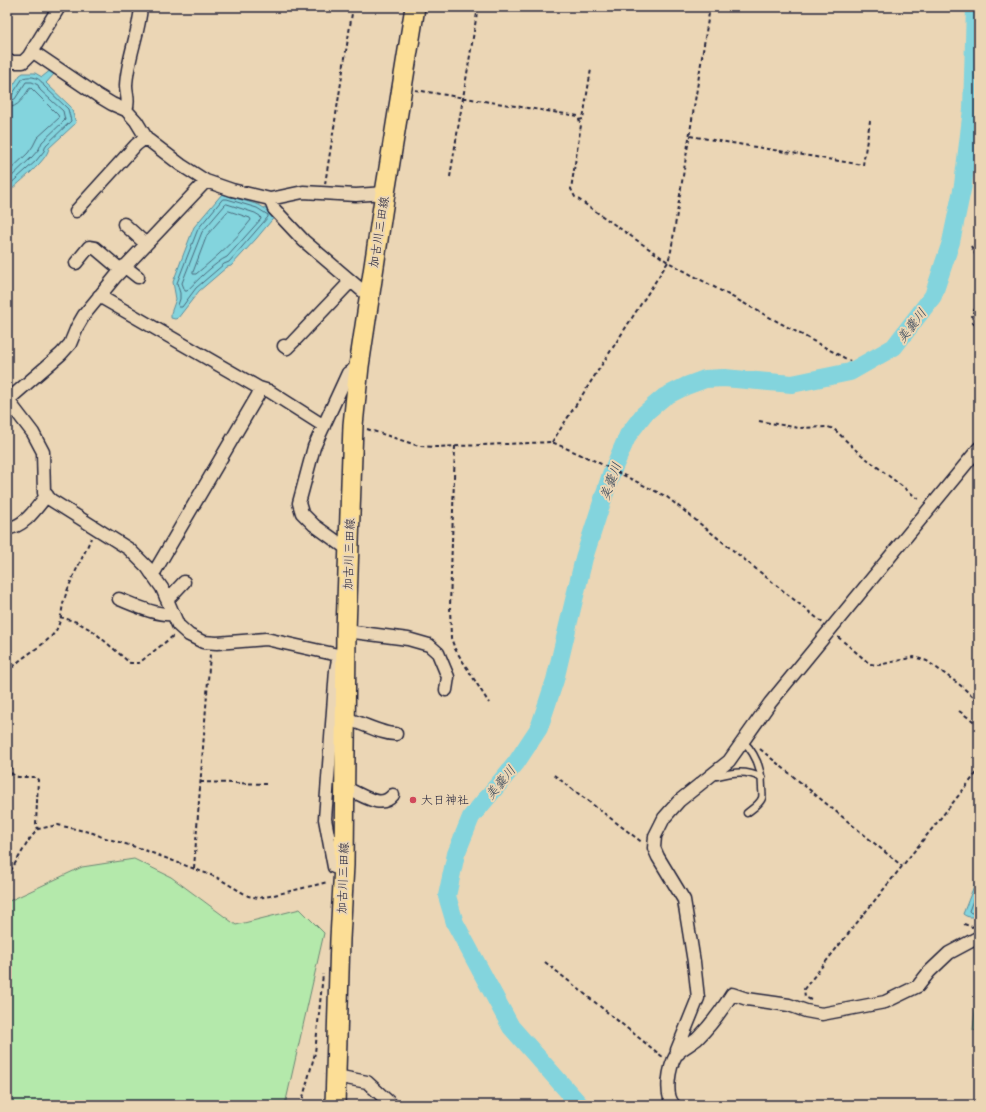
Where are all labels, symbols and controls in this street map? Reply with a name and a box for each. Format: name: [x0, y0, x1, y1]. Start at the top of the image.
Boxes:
street label: 加古川三田線: [364, 195, 392, 269]
water label: 美嚢川: [892, 304, 929, 345]
water label: 美嚢川: [595, 460, 624, 502]
street label: 加古川三田線: [339, 518, 357, 590]
water label: 美嚢川: [481, 761, 519, 802]
place label: 大日神社: [421, 791, 469, 807]
marker: 大日神社: [408, 795, 418, 805]
street label: 加古川三田線: [333, 842, 351, 914]

